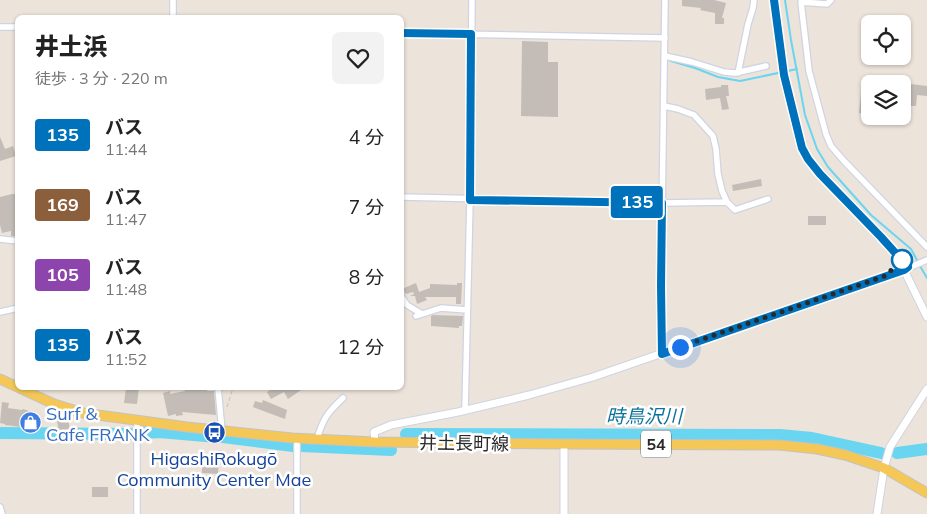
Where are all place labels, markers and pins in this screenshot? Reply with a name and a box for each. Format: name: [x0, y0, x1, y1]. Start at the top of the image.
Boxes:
unlabelled marker: [891, 249, 913, 271]
place label: Surf & Cafe FRANK: [46, 402, 150, 446]
shop icon: Surf & Cafe FRANK: [18, 411, 42, 435]
bus stop icon: HigashiRokugō Community Center Mae: [202, 421, 226, 445]
place label: HigashiRokugō Community Center Mae: [117, 447, 311, 491]

